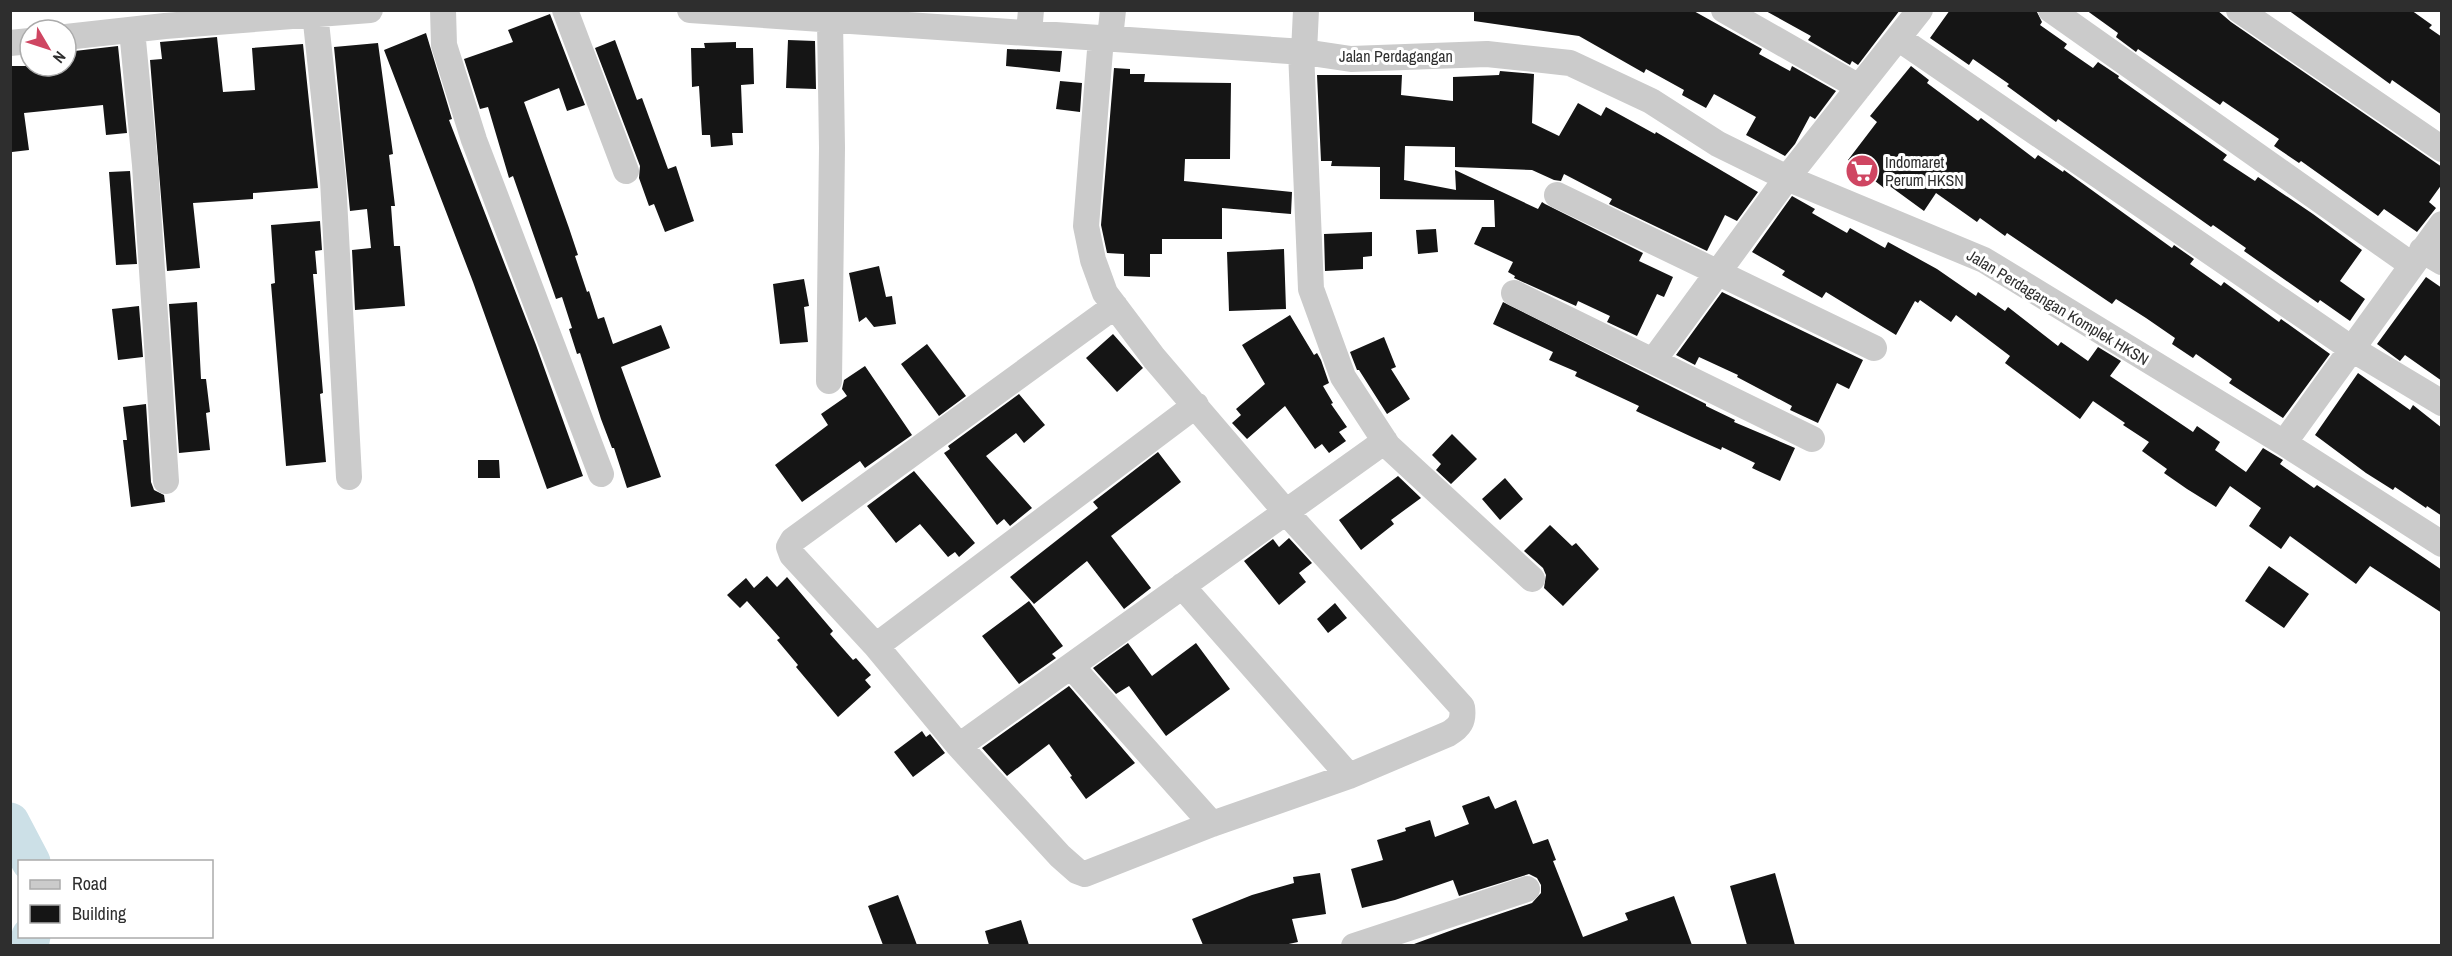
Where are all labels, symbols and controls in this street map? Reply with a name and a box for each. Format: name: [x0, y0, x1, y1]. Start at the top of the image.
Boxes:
north arrow: [18, 18, 78, 78]
street label: Jalan Perdagangan: [1339, 45, 1453, 67]
text: N: [48, 47, 71, 68]
place label: Indomaret Perum HKSN: [1885, 151, 1964, 191]
supermarket icon: Indomaret Perum HKSN: [1844, 153, 1880, 189]
street label: Jalan Perdagangan Komplek HKSN: [1963, 244, 2153, 370]
legend: [18, 860, 213, 938]
text: Road: [72, 871, 107, 896]
text: Building: [72, 901, 127, 926]

